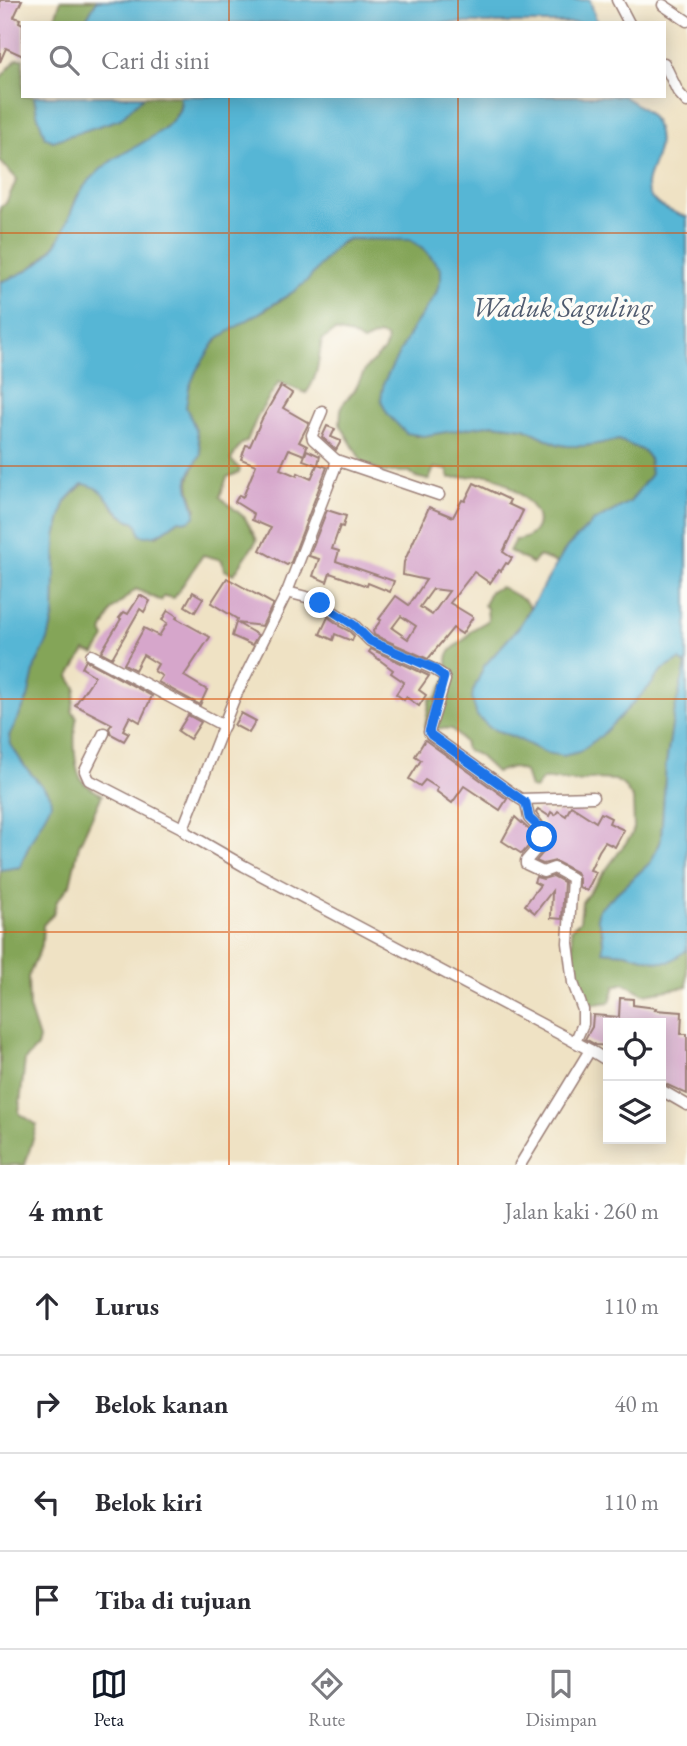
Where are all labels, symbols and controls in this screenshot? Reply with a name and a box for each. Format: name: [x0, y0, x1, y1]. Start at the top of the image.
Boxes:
search box: [21, 21, 666, 98]
icon: search: [45, 41, 83, 79]
text: Cari di sini: [101, 43, 210, 77]
water label: Waduk Saguling: [472, 289, 653, 325]
route end: [304, 587, 335, 618]
route start: [526, 821, 557, 852]
map controls: [603, 1018, 666, 1144]
button: locate: [603, 1018, 666, 1081]
button: layers: [603, 1081, 666, 1144]
text: 4 mnt: [28, 1191, 103, 1230]
text: Jalan kaki · 260 m: [505, 1196, 659, 1226]
icon: ahead: [28, 1287, 66, 1325]
text: Lurus: [95, 1289, 159, 1323]
text: 110 m: [603, 1291, 659, 1321]
icon: right: [28, 1385, 66, 1423]
text: Belok kanan: [95, 1387, 229, 1421]
text: 40 m: [614, 1389, 659, 1419]
icon: left: [28, 1483, 66, 1521]
text: Belok kiri: [95, 1485, 202, 1519]
text: 110 m: [603, 1487, 659, 1517]
icon: arrive: [28, 1581, 66, 1619]
text: Tiba di tujuan: [95, 1583, 251, 1617]
tab: Peta: [90, 1665, 128, 1732]
tab: Rute: [308, 1665, 346, 1732]
tab: Disimpan: [525, 1665, 597, 1732]

